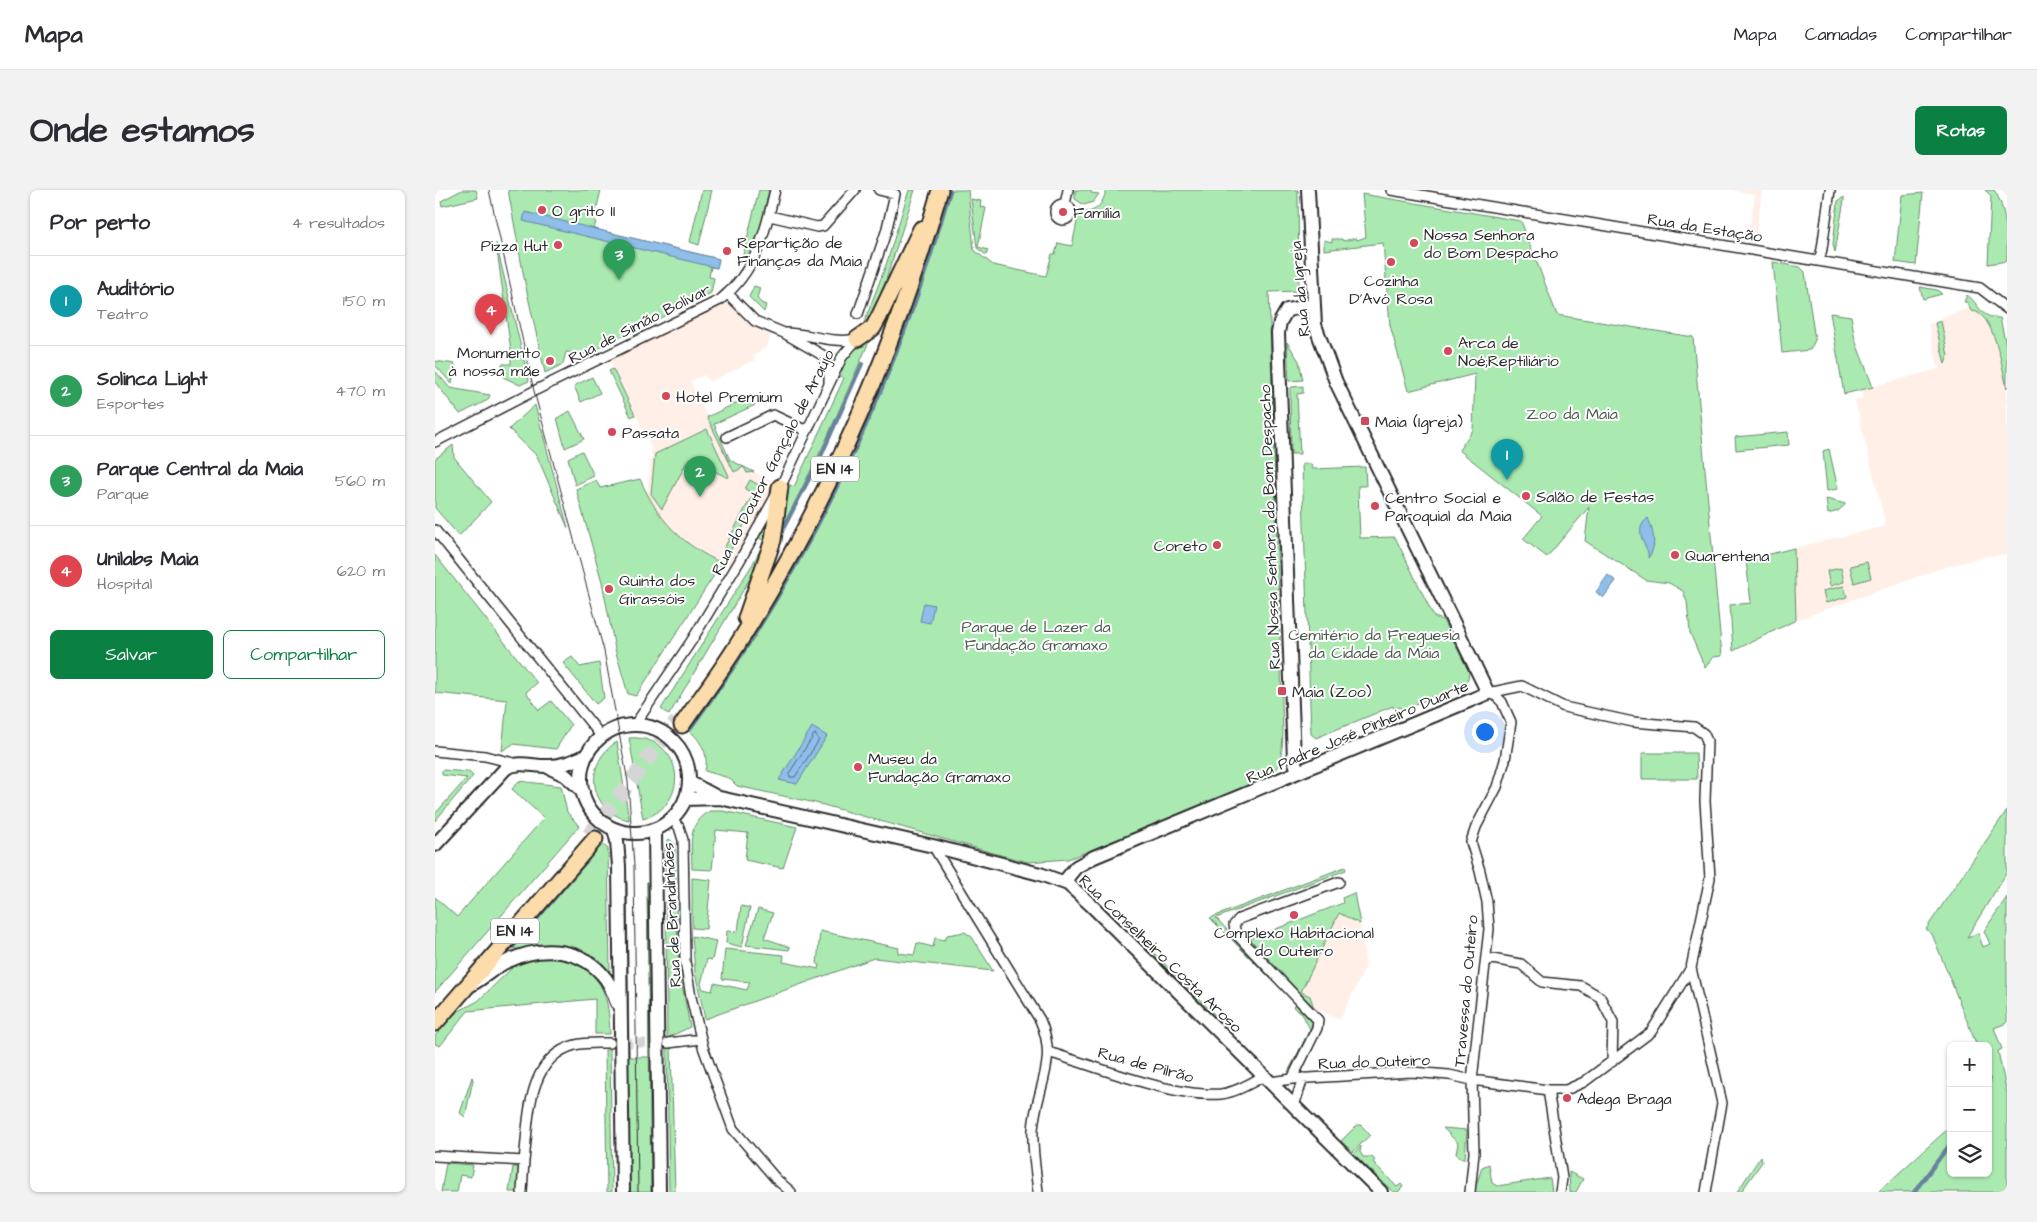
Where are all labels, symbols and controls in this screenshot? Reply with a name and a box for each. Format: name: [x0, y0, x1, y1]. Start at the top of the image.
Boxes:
text: Mapa: [25, 18, 83, 52]
text: Mapa: [1733, 22, 1777, 47]
text: Camadas: [1805, 22, 1877, 47]
text: Compartilhar: [1905, 22, 2012, 47]
text: Onde estamos: [30, 106, 255, 155]
button: Rotas: [1915, 106, 2007, 155]
place label: O grito II: [552, 200, 615, 223]
place label: Família: [1073, 202, 1120, 224]
marker: O grito II: [536, 204, 548, 216]
marker: Família: [1057, 206, 1069, 218]
text: Por perto: [50, 208, 150, 237]
street label: Rua da Estação: [1646, 208, 1764, 248]
text: 4 resultados: [292, 212, 385, 234]
place label: Nossa Senhora do Bom Despacho: [1424, 224, 1558, 264]
place label: Repartição de Finanças da Maia: [737, 232, 862, 272]
place label: Pizza Hut: [481, 235, 549, 257]
marker: Nossa Senhora do Bom Despacho: [1408, 237, 1420, 249]
marker: Pizza Hut: [552, 239, 564, 251]
pin: 3: [603, 239, 635, 280]
street label: Rua da Igreja: [1285, 240, 1316, 338]
marker: Repartição de Finanças da Maia: [721, 245, 733, 257]
marker: Cozinha D'Avó Rosa: [1385, 256, 1397, 268]
place label: Cozinha D'Avó Rosa: [1349, 270, 1433, 310]
text: Auditório: [97, 276, 174, 303]
street label: Rua de Simão Bolívar: [565, 278, 714, 369]
text: 1: [65, 290, 67, 312]
text: 150 m: [343, 290, 385, 312]
pin: 4: [475, 294, 507, 335]
text: Teatro: [97, 303, 148, 325]
place label: Arca de Noé;Reptiliário: [1458, 332, 1559, 372]
place label: Monumento à nossa mãe: [449, 342, 540, 382]
marker: Arca de Noé;Reptiliário: [1442, 345, 1454, 357]
street label: Rua do Doutor Gonçalo de Araújo: [706, 346, 840, 579]
marker: Monumento à nossa mãe: [544, 355, 556, 367]
text: Solinca Light: [97, 366, 207, 393]
text: 2: [61, 380, 71, 402]
text: 470 m: [335, 380, 385, 402]
street label: Rua Nossa Senhora do Bom Despacho: [1254, 384, 1286, 670]
place label: Hotel Premium: [676, 386, 782, 408]
marker: Hotel Premium: [660, 390, 672, 402]
text: Esportes: [97, 393, 164, 415]
park label: Zoo da Maia: [1526, 403, 1618, 425]
place label: Maia (Igreja): [1375, 411, 1463, 434]
marker: Maia (Igreja): [1359, 415, 1371, 427]
place label: Passata: [622, 422, 679, 444]
marker: Passata: [606, 426, 618, 438]
pin: 1: [1491, 439, 1523, 480]
text: Parque Central da Maia: [97, 456, 303, 483]
pin: 2: [684, 456, 716, 497]
road number: EN 14: [811, 456, 859, 482]
text: 3: [62, 470, 70, 492]
text: 560 m: [335, 470, 385, 492]
text: Parque: [97, 483, 149, 505]
place label: Salão de Festas: [1536, 486, 1654, 508]
place label: Centro Social e Paroquial da Maia: [1385, 487, 1512, 527]
marker: Salão de Festas: [1520, 490, 1532, 502]
marker: Centro Social e Paroquial da Maia: [1369, 500, 1381, 512]
place label: Coreto: [1154, 535, 1207, 557]
marker: Coreto: [1211, 539, 1223, 551]
place label: Quarentena: [1685, 545, 1769, 567]
text: Unilabs Maia: [97, 546, 198, 573]
marker: Quarentena: [1669, 549, 1681, 561]
text: 4: [61, 560, 71, 582]
text: 620 m: [337, 560, 385, 582]
place label: Quinta dos Girassóis: [619, 570, 695, 610]
text: Hospital: [97, 573, 152, 595]
marker: Quinta dos Girassóis: [603, 583, 615, 595]
park label: Parque de Lazer da Fundação Gramaxo: [961, 616, 1111, 656]
park label: Cemitério da Freguesia da Cidade da Maia: [1288, 624, 1460, 664]
button: Salvar: [50, 630, 213, 679]
button: Compartilhar: [223, 630, 385, 679]
street label: Rua Padre José Pinheiro Duarte: [1243, 675, 1472, 789]
place label: Maia (Zoo): [1292, 681, 1372, 703]
marker: Maia (Zoo): [1276, 685, 1288, 697]
your location: [1472, 719, 1498, 745]
place label: Museu da Fundação Gramaxo: [868, 748, 1010, 788]
marker: Museu da Fundação Gramaxo: [852, 761, 864, 773]
street label: Rua de Brandinhães: [657, 842, 687, 988]
street label: Rua Conselheiro Costa Aroso: [1074, 870, 1247, 1038]
marker: Complexo Habitacional do Outeiro: [1288, 909, 1300, 921]
street label: Travessa do Outeiro: [1448, 914, 1484, 1068]
road number: EN 14: [491, 918, 539, 944]
place label: Complexo Habitacional do Outeiro: [1214, 922, 1374, 962]
street label: Rua de Pilrão: [1095, 1042, 1196, 1088]
map controls: [1947, 1042, 1992, 1177]
button: +: [1947, 1042, 1992, 1087]
street label: Rua do Outeiro: [1318, 1049, 1430, 1075]
button: −: [1947, 1087, 1992, 1132]
place label: Adega Braga: [1577, 1088, 1672, 1111]
marker: Adega Braga: [1561, 1092, 1573, 1104]
button: layers: [1947, 1132, 1992, 1177]

